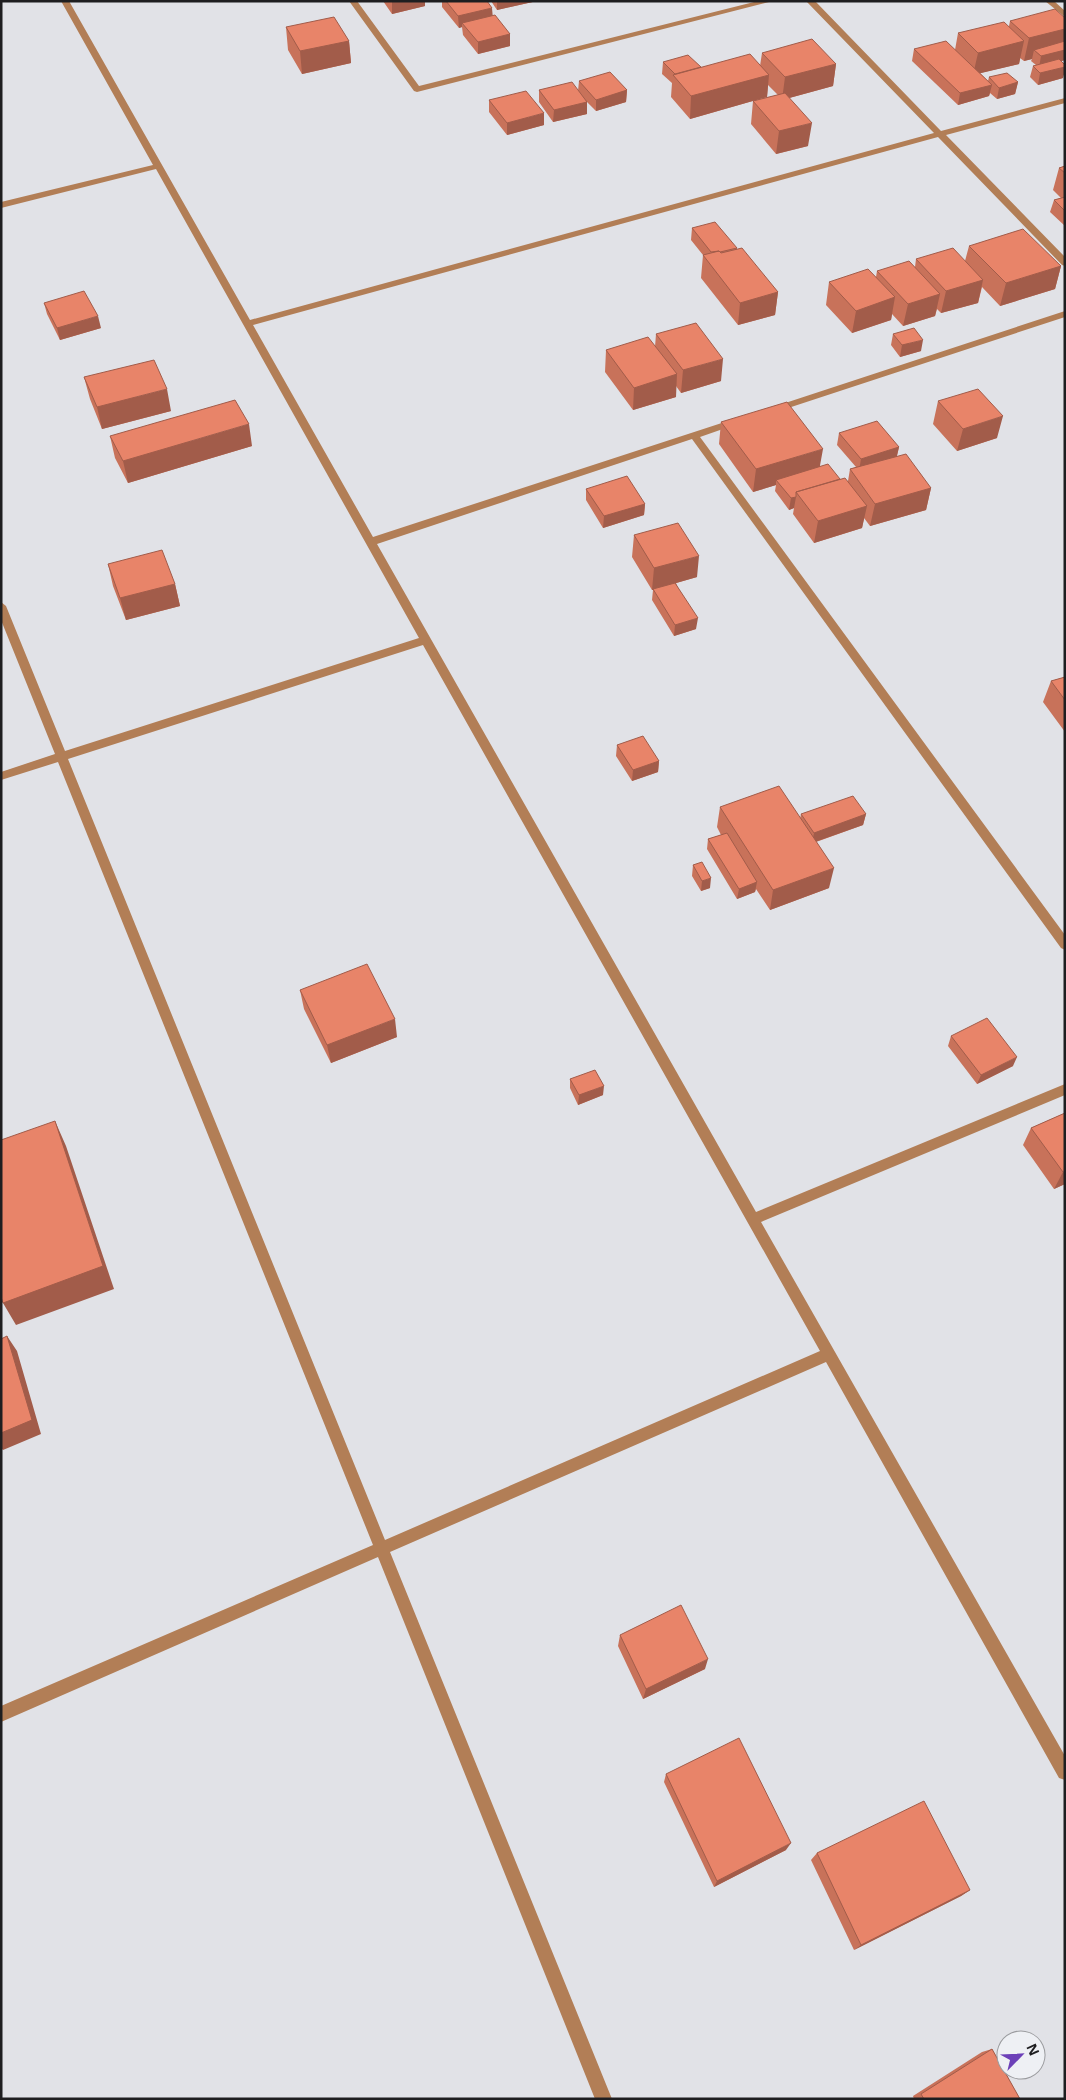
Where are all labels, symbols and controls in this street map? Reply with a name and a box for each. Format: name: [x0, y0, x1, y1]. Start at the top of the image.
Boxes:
north arrow: [996, 2030, 1046, 2080]
text: N: [1022, 2040, 1044, 2059]

